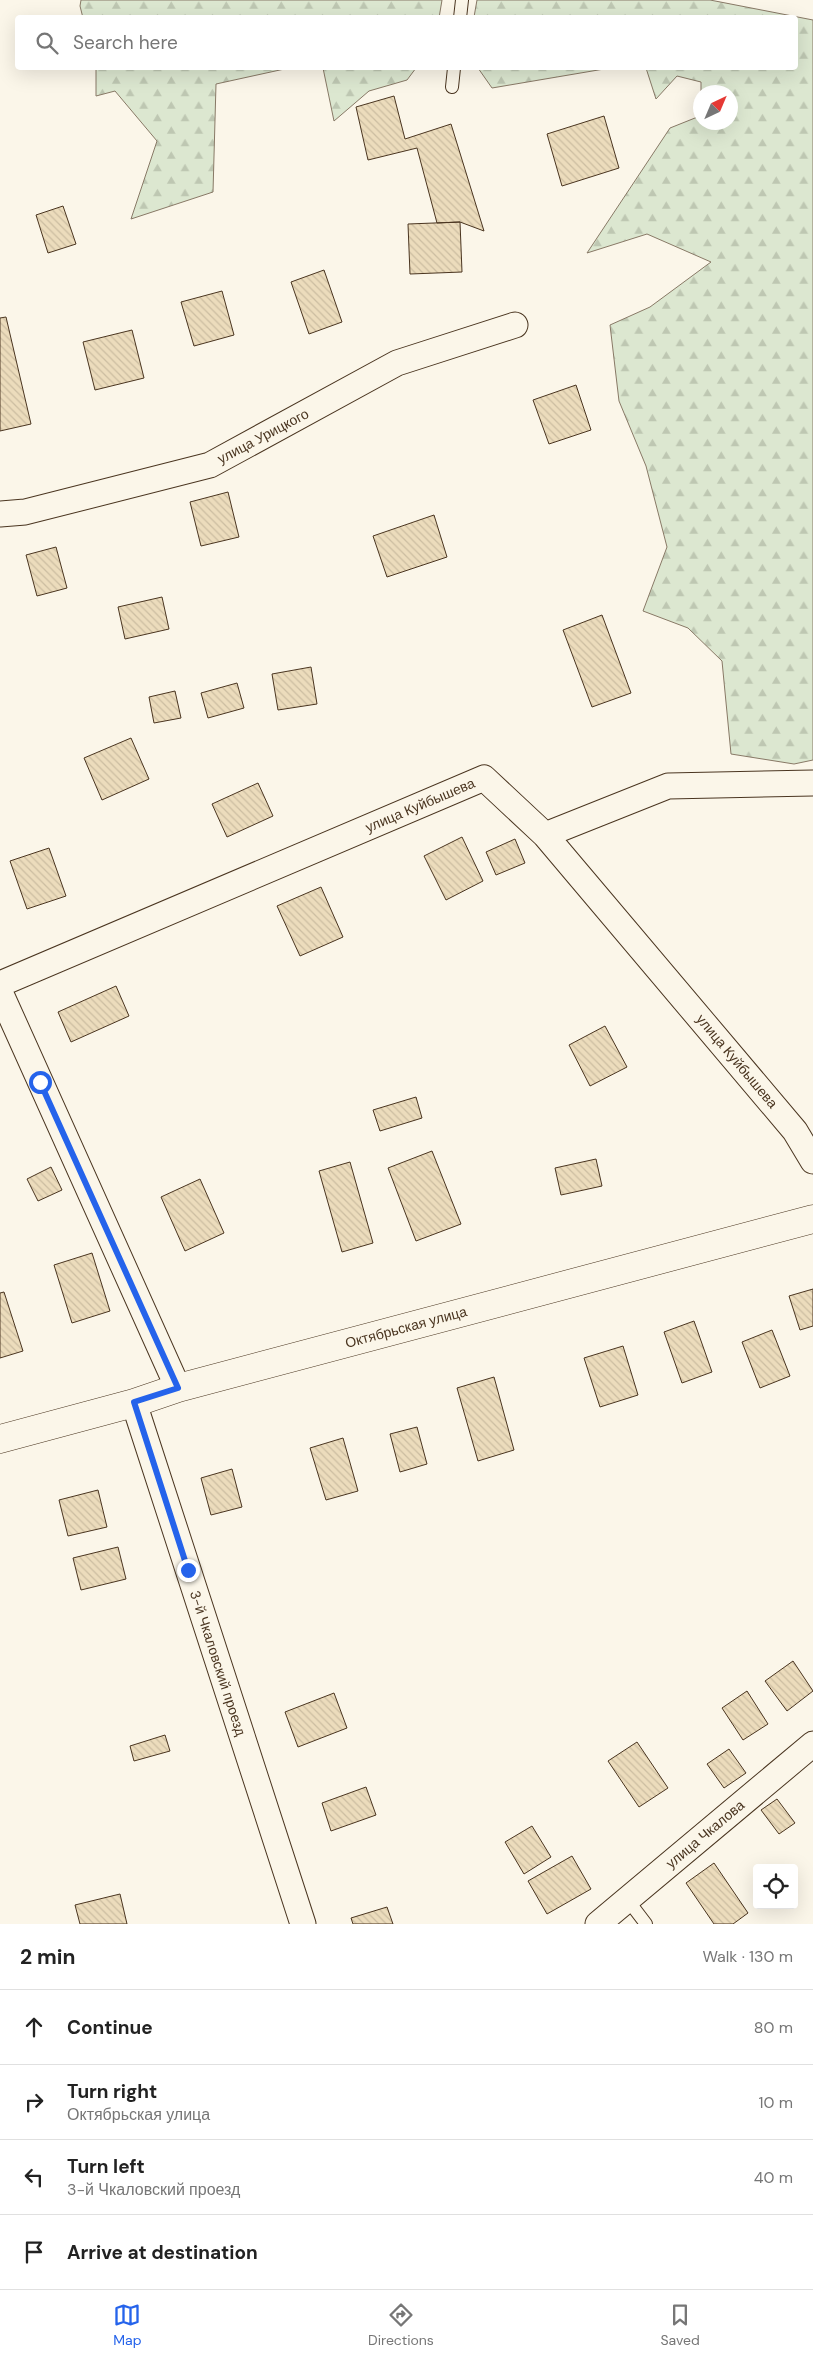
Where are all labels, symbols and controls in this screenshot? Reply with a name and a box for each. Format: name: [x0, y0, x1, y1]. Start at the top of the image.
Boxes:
search box: [15, 15, 798, 70]
icon: search: [33, 29, 61, 57]
text: Search here: [73, 30, 178, 55]
north arrow: [693, 85, 738, 130]
street label: улица Урицкого: [214, 404, 312, 468]
street label: улица Куйбышева: [362, 774, 478, 836]
street label: улица Куйбышева: [692, 1010, 782, 1112]
route start: [29, 1071, 52, 1094]
street label: Октябрьская улица: [343, 1302, 469, 1352]
route end: [177, 1559, 200, 1582]
street label: 3-й Чкаловский проезд: [186, 1588, 250, 1738]
street label: улица Чкалова: [662, 1796, 748, 1872]
map controls: [753, 1864, 798, 1909]
button: locate: [753, 1864, 798, 1909]
text: 2 min: [20, 1943, 76, 1971]
text: Walk · 130 m: [702, 1946, 793, 1967]
icon: ahead: [20, 2013, 48, 2041]
text: Continue: [67, 2015, 153, 2040]
text: 80 m: [754, 2017, 793, 2038]
text: Turn right: [67, 2079, 157, 2104]
icon: right: [20, 2088, 48, 2116]
text: 10 m: [759, 2092, 793, 2113]
text: Октябрьская улица: [67, 2104, 210, 2125]
text: Turn left: [67, 2154, 145, 2179]
icon: left: [20, 2163, 48, 2191]
text: 40 m: [754, 2167, 793, 2188]
text: 3-й Чкаловский проезд: [67, 2179, 240, 2200]
icon: arrive: [20, 2238, 48, 2266]
text: Arrive at destination: [67, 2240, 258, 2265]
tab: Map: [113, 2301, 141, 2349]
tab: Directions: [368, 2301, 434, 2349]
tab: Saved: [660, 2301, 700, 2349]

